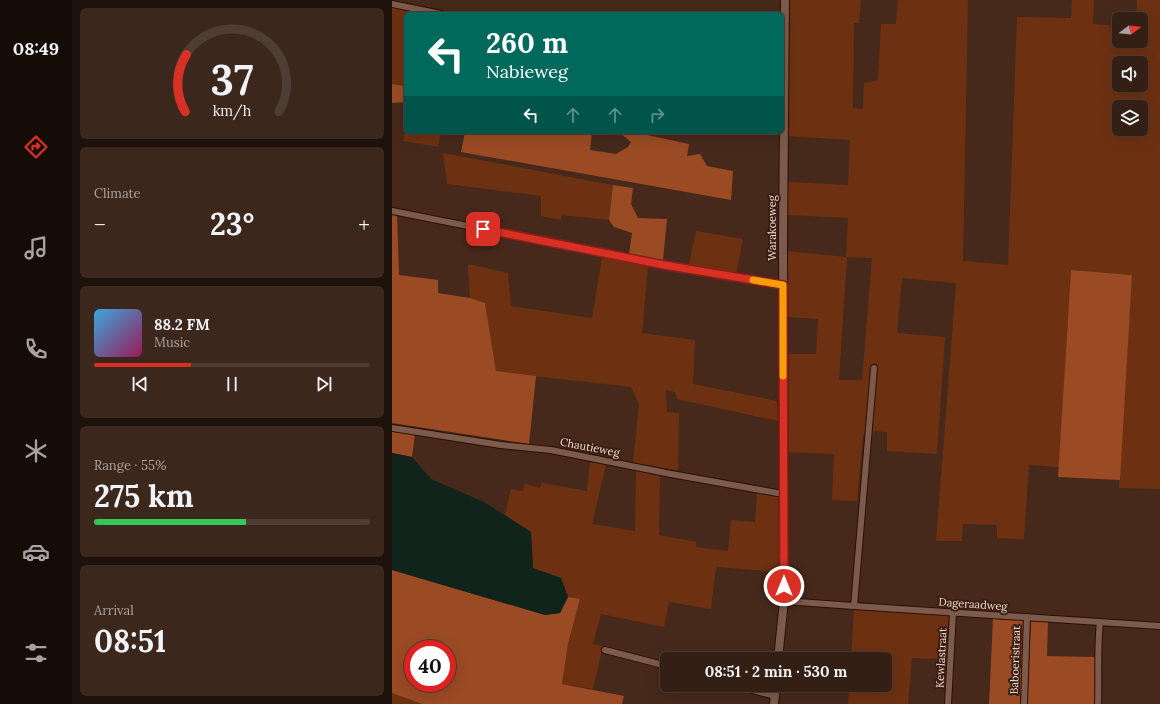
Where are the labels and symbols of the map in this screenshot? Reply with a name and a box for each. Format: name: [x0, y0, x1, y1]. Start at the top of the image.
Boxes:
north arrow: [1112, 12, 1148, 48]
street label: Warakoeweg: [765, 194, 779, 261]
pin: [466, 212, 500, 246]
street label: Chautieweg: [559, 434, 622, 460]
position arrow: [763, 565, 805, 607]
street label: Dageraadweg: [938, 595, 1009, 613]
street label: Baboeristraat: [1007, 625, 1023, 695]
street label: Kewlastraat: [932, 627, 950, 688]
speed limit sign: 40: [404, 640, 456, 692]

